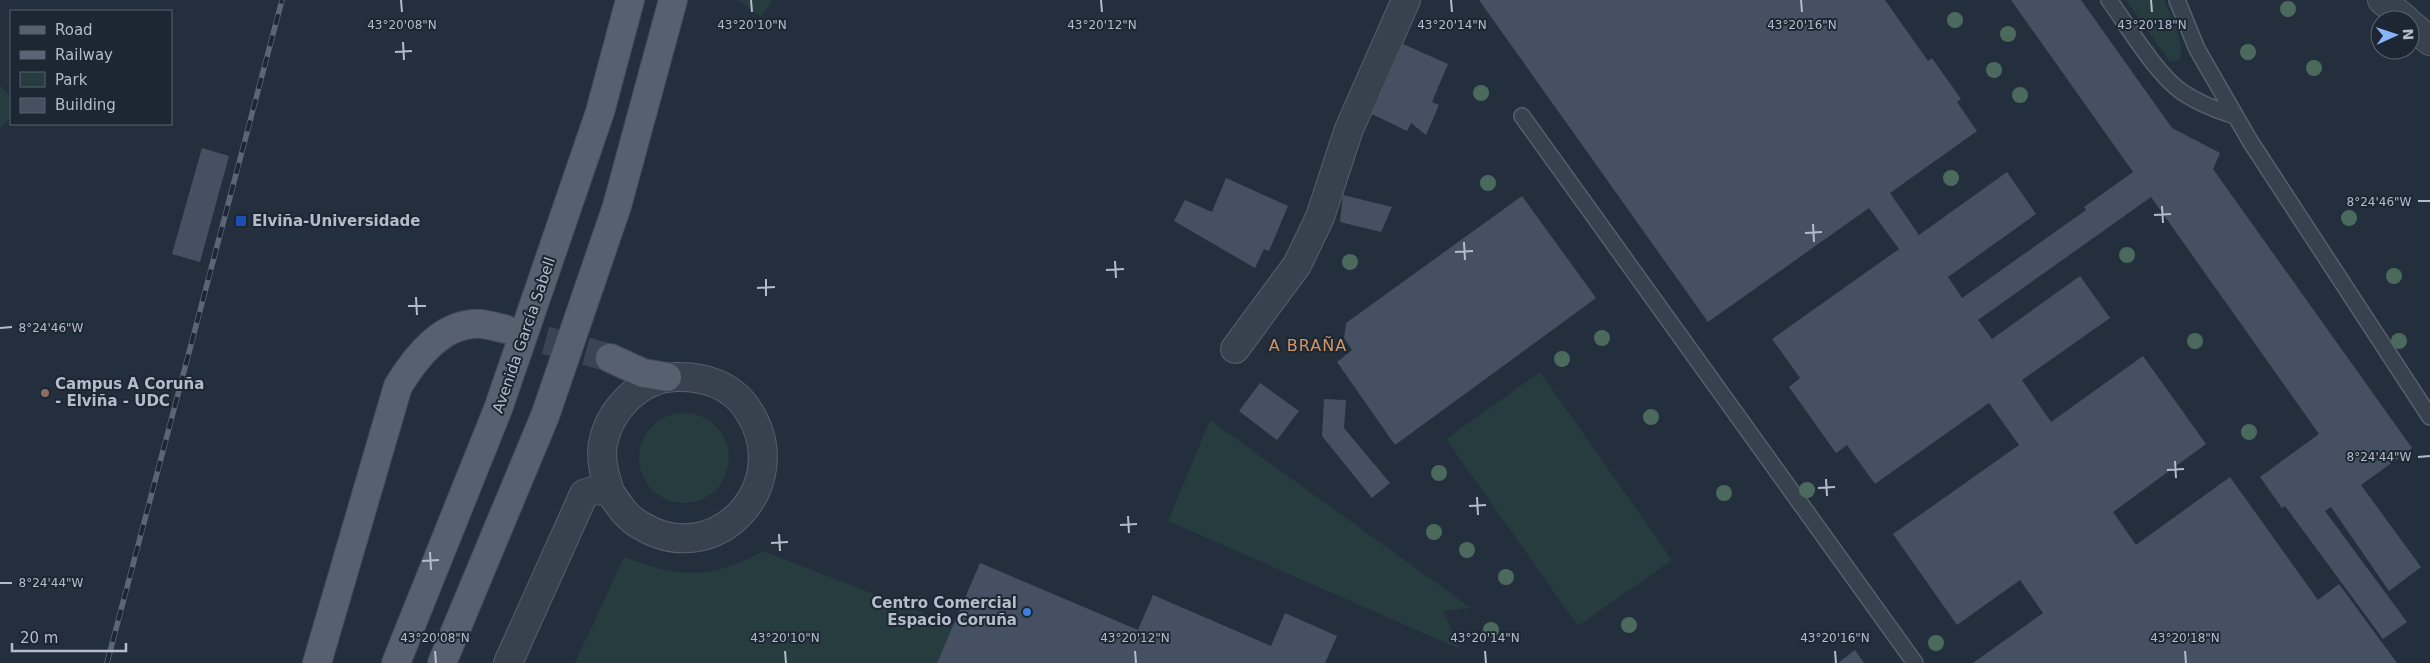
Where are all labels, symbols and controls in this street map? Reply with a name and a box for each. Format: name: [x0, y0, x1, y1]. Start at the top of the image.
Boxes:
legend: [10, 10, 172, 125]
north arrow: [2370, 10, 2420, 60]
text: 43°20'08"N: [367, 18, 437, 32]
text: 43°20'10"N: [717, 18, 787, 32]
text: 43°20'12"N: [1067, 18, 1137, 32]
text: 43°20'14"N: [1417, 18, 1487, 32]
text: 43°20'16"N: [1767, 18, 1837, 32]
text: 43°20'18"N: [2117, 18, 2187, 32]
text: Road: [55, 21, 93, 39]
text: N: [2400, 28, 2416, 41]
text: Railway: [55, 46, 113, 64]
text: Park: [55, 71, 88, 89]
text: Building: [55, 96, 116, 114]
text: 8°24'46"W: [2347, 195, 2412, 209]
place label: Elviña-Universidade: [252, 212, 421, 230]
marker: Elviña-Universidade: [234, 214, 248, 228]
street label: Avenida García Sabell: [489, 255, 559, 415]
text: 8°24'46"W: [19, 321, 84, 335]
district label: A BRAÑA: [1269, 336, 1347, 355]
place label: Campus A Coruña - Elviña - UDC: [55, 375, 204, 410]
marker: Campus A Coruña - Elviña - UDC: [39, 387, 51, 399]
text: 8°24'44"W: [2347, 450, 2412, 464]
text: 8°24'44"W: [19, 576, 84, 590]
place label: Centro Comercial Espacio Coruña: [871, 594, 1017, 629]
marker: Centro Comercial Espacio Coruña: [1021, 606, 1033, 618]
scale bar: [12, 620, 126, 652]
text: 20 m: [20, 629, 58, 647]
text: 43°20'08"N: [400, 631, 470, 645]
text: 43°20'10"N: [750, 631, 820, 645]
text: 43°20'12"N: [1100, 631, 1170, 645]
text: 43°20'14"N: [1450, 631, 1520, 645]
text: 43°20'16"N: [1800, 631, 1870, 645]
text: 43°20'18"N: [2150, 631, 2220, 645]

